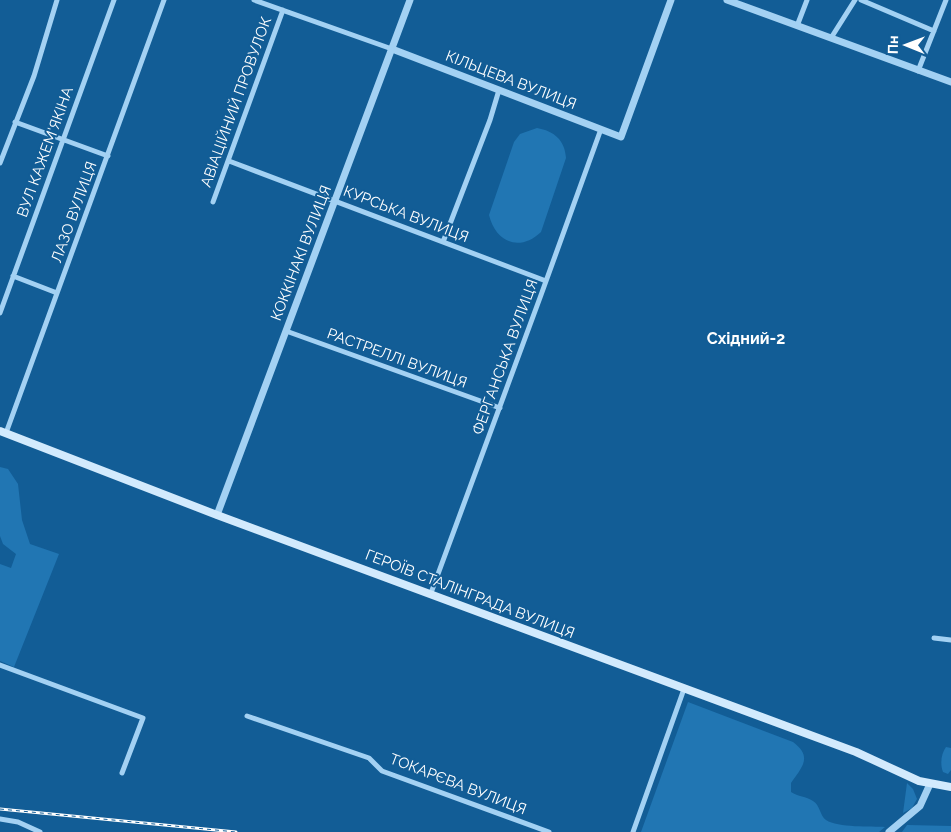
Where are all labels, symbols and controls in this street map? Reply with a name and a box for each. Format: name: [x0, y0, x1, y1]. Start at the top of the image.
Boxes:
street label: АВІАЦІЙНИЙ ПРОВУЛОК: [197, 14, 275, 190]
north arrow: [881, 20, 931, 70]
text: Пн: [885, 35, 901, 54]
street label: КІЛЬЦЕВА ВУЛИЦЯ: [443, 47, 579, 113]
street label: ВУЛ КАЖЕМ'ЯКІНА: [13, 84, 77, 220]
street label: ЛАЗО ВУЛИЦЯ: [47, 159, 101, 265]
street label: КУРСЬКА ВУЛИЦЯ: [341, 182, 471, 246]
street label: КОККІНАКІ ВУЛИЦЯ: [267, 183, 335, 323]
street label: ФЕРГАНСЬКА ВУЛИЦЯ: [468, 277, 542, 437]
street label: РАСТРЕЛЛІ ВУЛИЦЯ: [325, 324, 469, 392]
district label: Східний-2: [707, 329, 785, 348]
street label: ГЕРОЇВ СТАЛІНГРАДА ВУЛИЦЯ: [363, 545, 577, 642]
street label: ТОКАРЄВА ВУЛИЦЯ: [387, 750, 529, 818]

